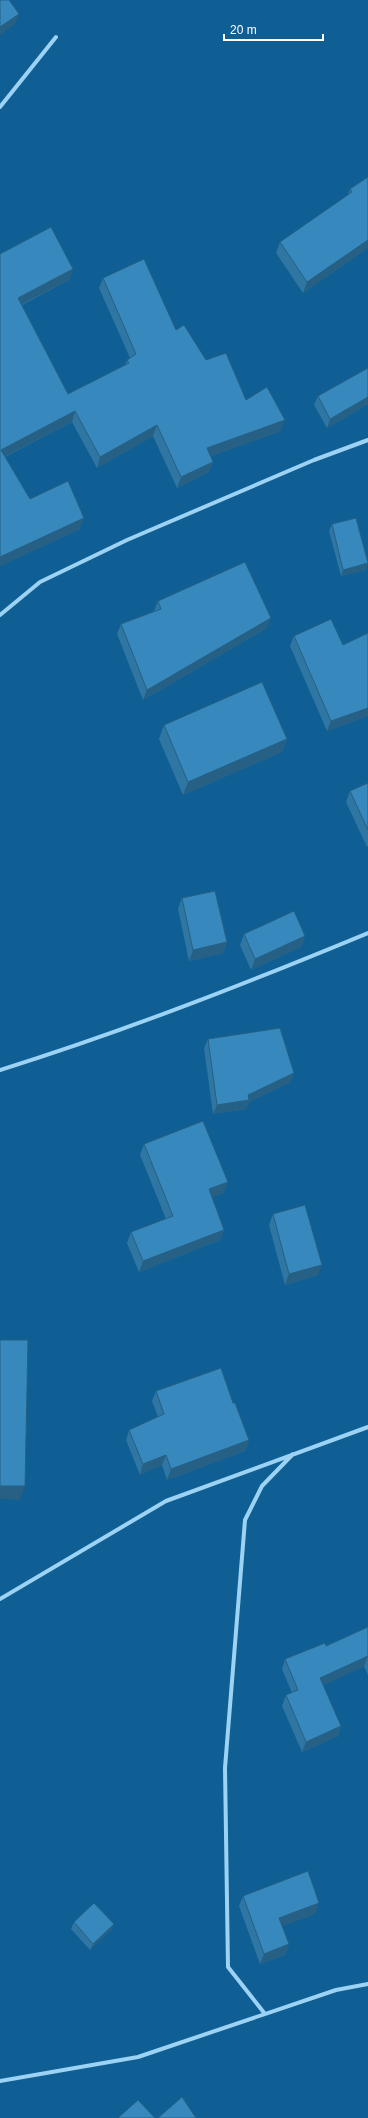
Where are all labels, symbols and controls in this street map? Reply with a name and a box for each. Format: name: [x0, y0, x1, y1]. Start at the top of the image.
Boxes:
scale bar: [224, 16, 323, 42]
text: 20 m: [230, 23, 257, 37]

